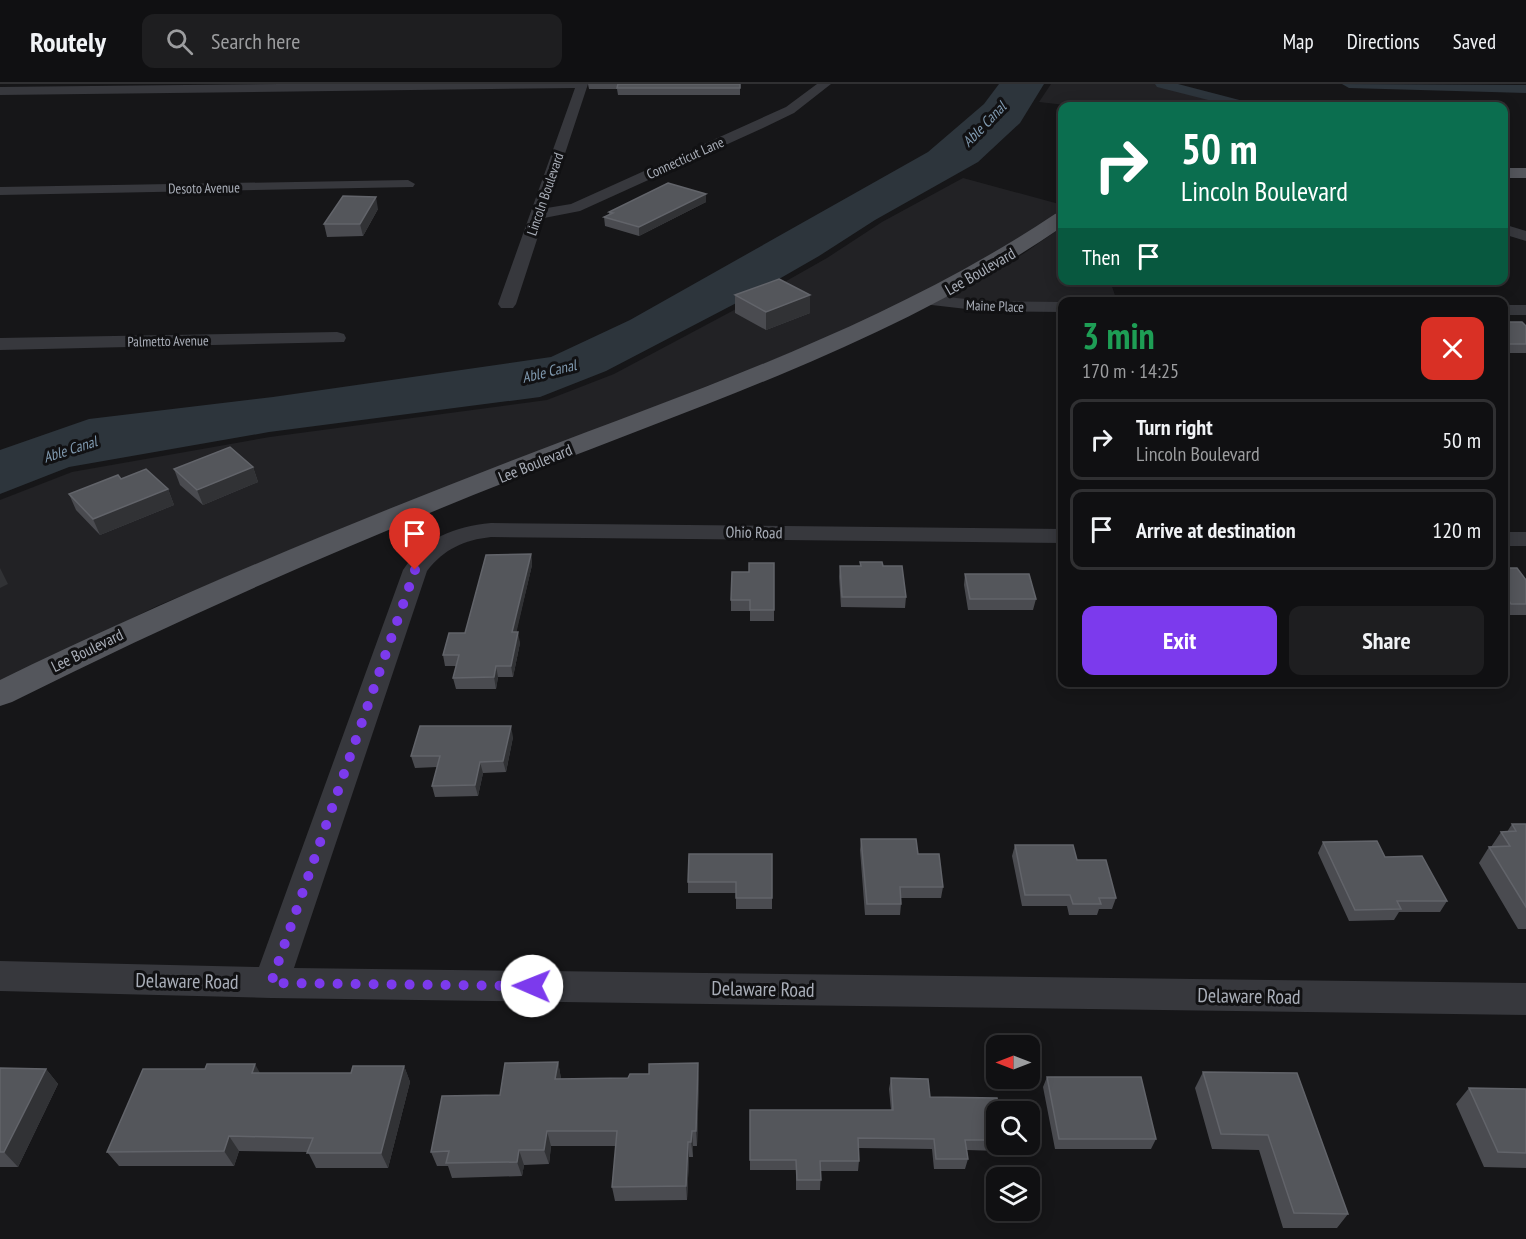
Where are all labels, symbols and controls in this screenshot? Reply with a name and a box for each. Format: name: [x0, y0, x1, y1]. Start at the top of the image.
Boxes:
search box: [142, 14, 562, 68]
text: Routely: [30, 23, 106, 60]
icon: search: [163, 25, 196, 58]
text: Search here: [211, 27, 300, 55]
text: Map: [1283, 28, 1314, 55]
text: Directions: [1347, 28, 1420, 55]
text: Saved: [1453, 28, 1496, 55]
water label: Able Canal: [958, 96, 1011, 150]
text: 50 m: [1181, 121, 1258, 176]
icon: right: [1082, 126, 1160, 204]
street label: Connecticut Lane: [643, 133, 727, 183]
street label: Lincoln Boulevard: [522, 150, 568, 238]
text: Lincoln Boulevard: [1181, 174, 1348, 208]
street label: Desoto Avenue: [168, 178, 240, 198]
icon: arrive: [1132, 240, 1165, 273]
street label: Lee Boulevard: [941, 243, 1019, 299]
text: Then: [1082, 243, 1120, 271]
street label: Maine Place: [966, 296, 1025, 316]
text: 3 min: [1082, 312, 1155, 359]
button: close: [1421, 317, 1484, 380]
street label: Palmetto Avenue: [127, 331, 209, 351]
water label: Able Canal: [520, 355, 580, 387]
text: 170 m · 14:25: [1082, 358, 1179, 384]
text: Turn right: [1136, 413, 1213, 441]
icon: right: [1085, 423, 1118, 456]
text: 50 m: [1442, 426, 1481, 454]
water label: Able Canal: [41, 431, 101, 467]
street label: Lee Boulevard: [495, 439, 575, 487]
text: Lincoln Boulevard: [1136, 441, 1260, 467]
pin: [389, 508, 440, 570]
icon: arrive: [1085, 513, 1118, 546]
text: Arrive at destination: [1136, 516, 1296, 544]
text: 120 m: [1432, 516, 1481, 544]
icon: arrive: [398, 517, 431, 550]
street label: Ohio Road: [725, 522, 783, 542]
button: Exit: [1082, 606, 1277, 675]
button: Share: [1289, 606, 1484, 675]
street label: Lee Boulevard: [48, 624, 126, 676]
position arrow: [500, 954, 564, 1018]
street label: Delaware Road: [135, 967, 239, 995]
street label: Delaware Road: [711, 975, 815, 1003]
street label: Delaware Road: [1197, 982, 1301, 1010]
north arrow: [986, 1035, 1040, 1089]
map controls: [986, 1035, 1040, 1221]
button: search: [986, 1101, 1040, 1155]
button: layers: [986, 1167, 1040, 1221]

